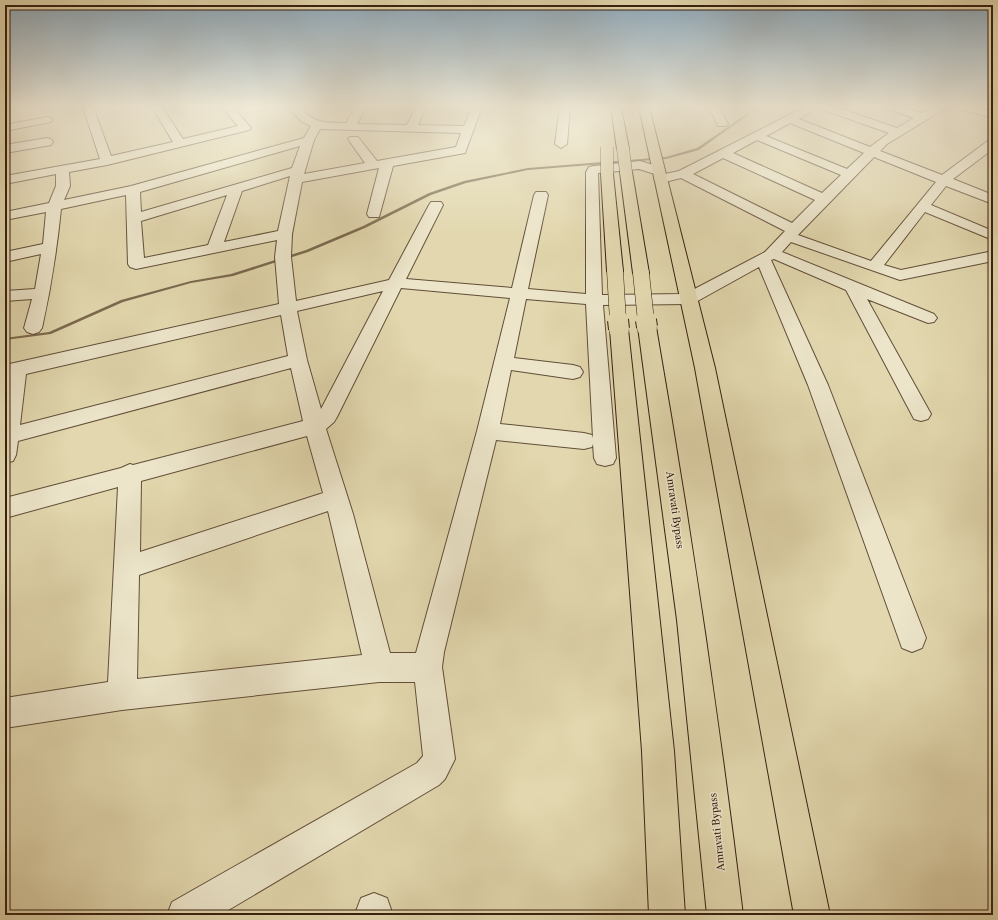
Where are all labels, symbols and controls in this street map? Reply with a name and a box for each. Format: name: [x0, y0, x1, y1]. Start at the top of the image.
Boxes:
street label: Amravati Bypass: [663, 469, 687, 550]
street label: Amravati Bypass: [706, 792, 728, 873]

